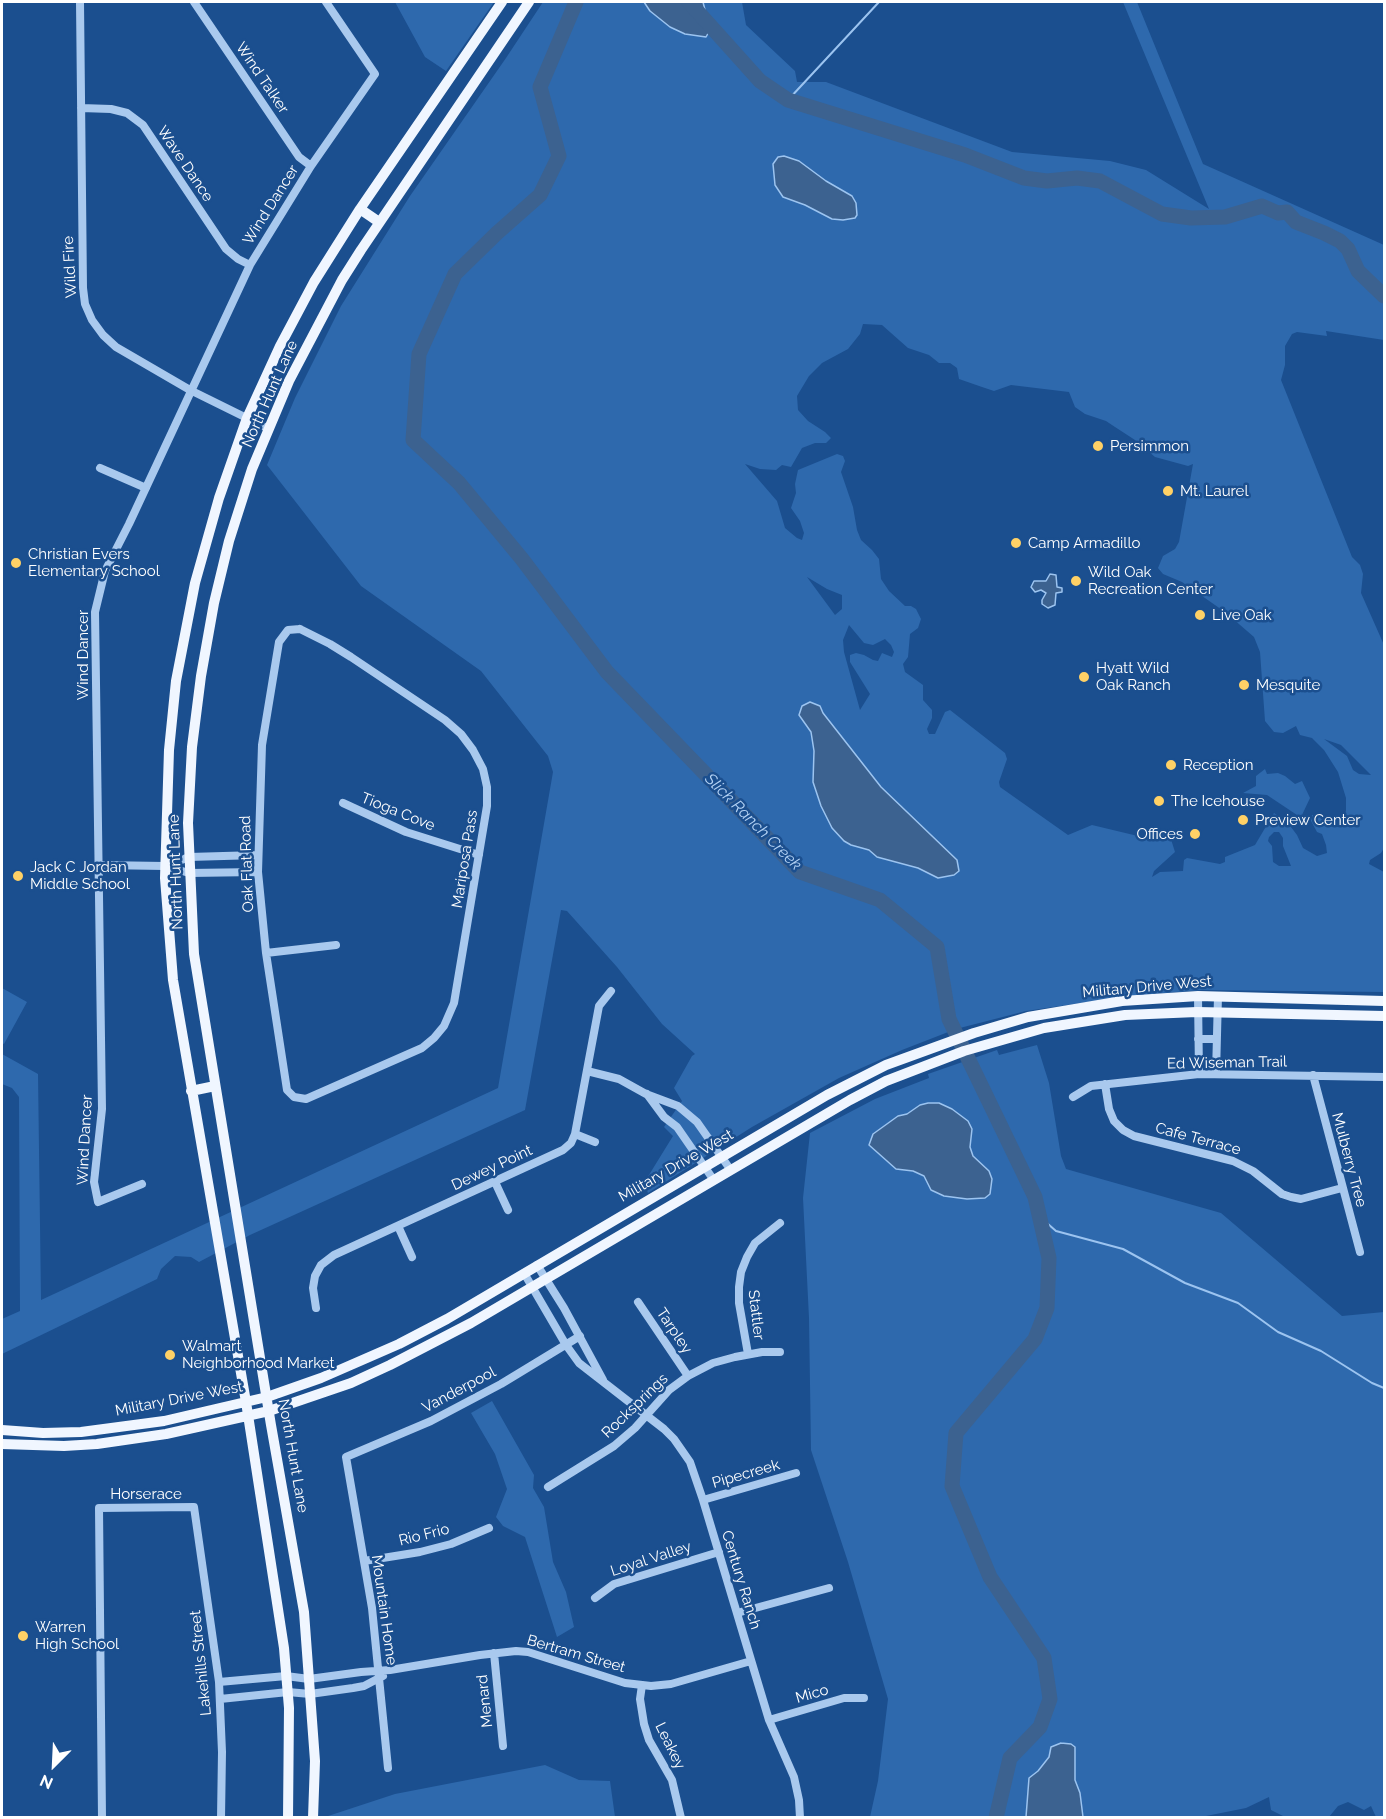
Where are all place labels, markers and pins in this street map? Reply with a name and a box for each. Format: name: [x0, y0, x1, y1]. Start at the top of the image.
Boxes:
place label: Persimmon: [1110, 437, 1189, 455]
marker: Persimmon: [1091, 439, 1105, 453]
place label: Mt. Laurel: [1180, 482, 1249, 500]
marker: Mt. Laurel: [1161, 484, 1175, 498]
place label: Camp Armadillo: [1028, 534, 1140, 552]
marker: Camp Armadillo: [1009, 536, 1023, 550]
place label: Christian Evers Elementary School: [28, 545, 160, 580]
marker: Christian Evers Elementary School: [9, 556, 23, 570]
place label: Wild Oak Recreation Center: [1088, 563, 1213, 598]
marker: Wild Oak Recreation Center: [1069, 574, 1083, 588]
place label: Live Oak: [1212, 606, 1272, 624]
marker: Live Oak: [1193, 608, 1207, 622]
place label: Hyatt Wild Oak Ranch: [1096, 659, 1171, 694]
marker: Hyatt Wild Oak Ranch: [1077, 670, 1091, 684]
place label: Mesquite: [1256, 676, 1320, 694]
marker: Mesquite: [1237, 678, 1251, 692]
place label: Reception: [1183, 756, 1253, 774]
marker: Reception: [1164, 758, 1178, 772]
place label: The Icehouse: [1171, 792, 1265, 810]
marker: The Icehouse: [1152, 794, 1166, 808]
place label: Preview Center: [1255, 811, 1361, 829]
marker: Preview Center: [1236, 813, 1250, 827]
place label: Offices: [1137, 825, 1183, 843]
marker: Offices: [1188, 827, 1202, 841]
place label: Jack C Jordan Middle School: [30, 858, 130, 893]
marker: Jack C Jordan Middle School: [11, 869, 25, 883]
place label: Walmart Neighborhood Market: [182, 1337, 335, 1372]
marker: Walmart Neighborhood Market: [163, 1348, 177, 1362]
place label: Warren High School: [35, 1618, 119, 1653]
marker: Warren High School: [16, 1629, 30, 1643]

